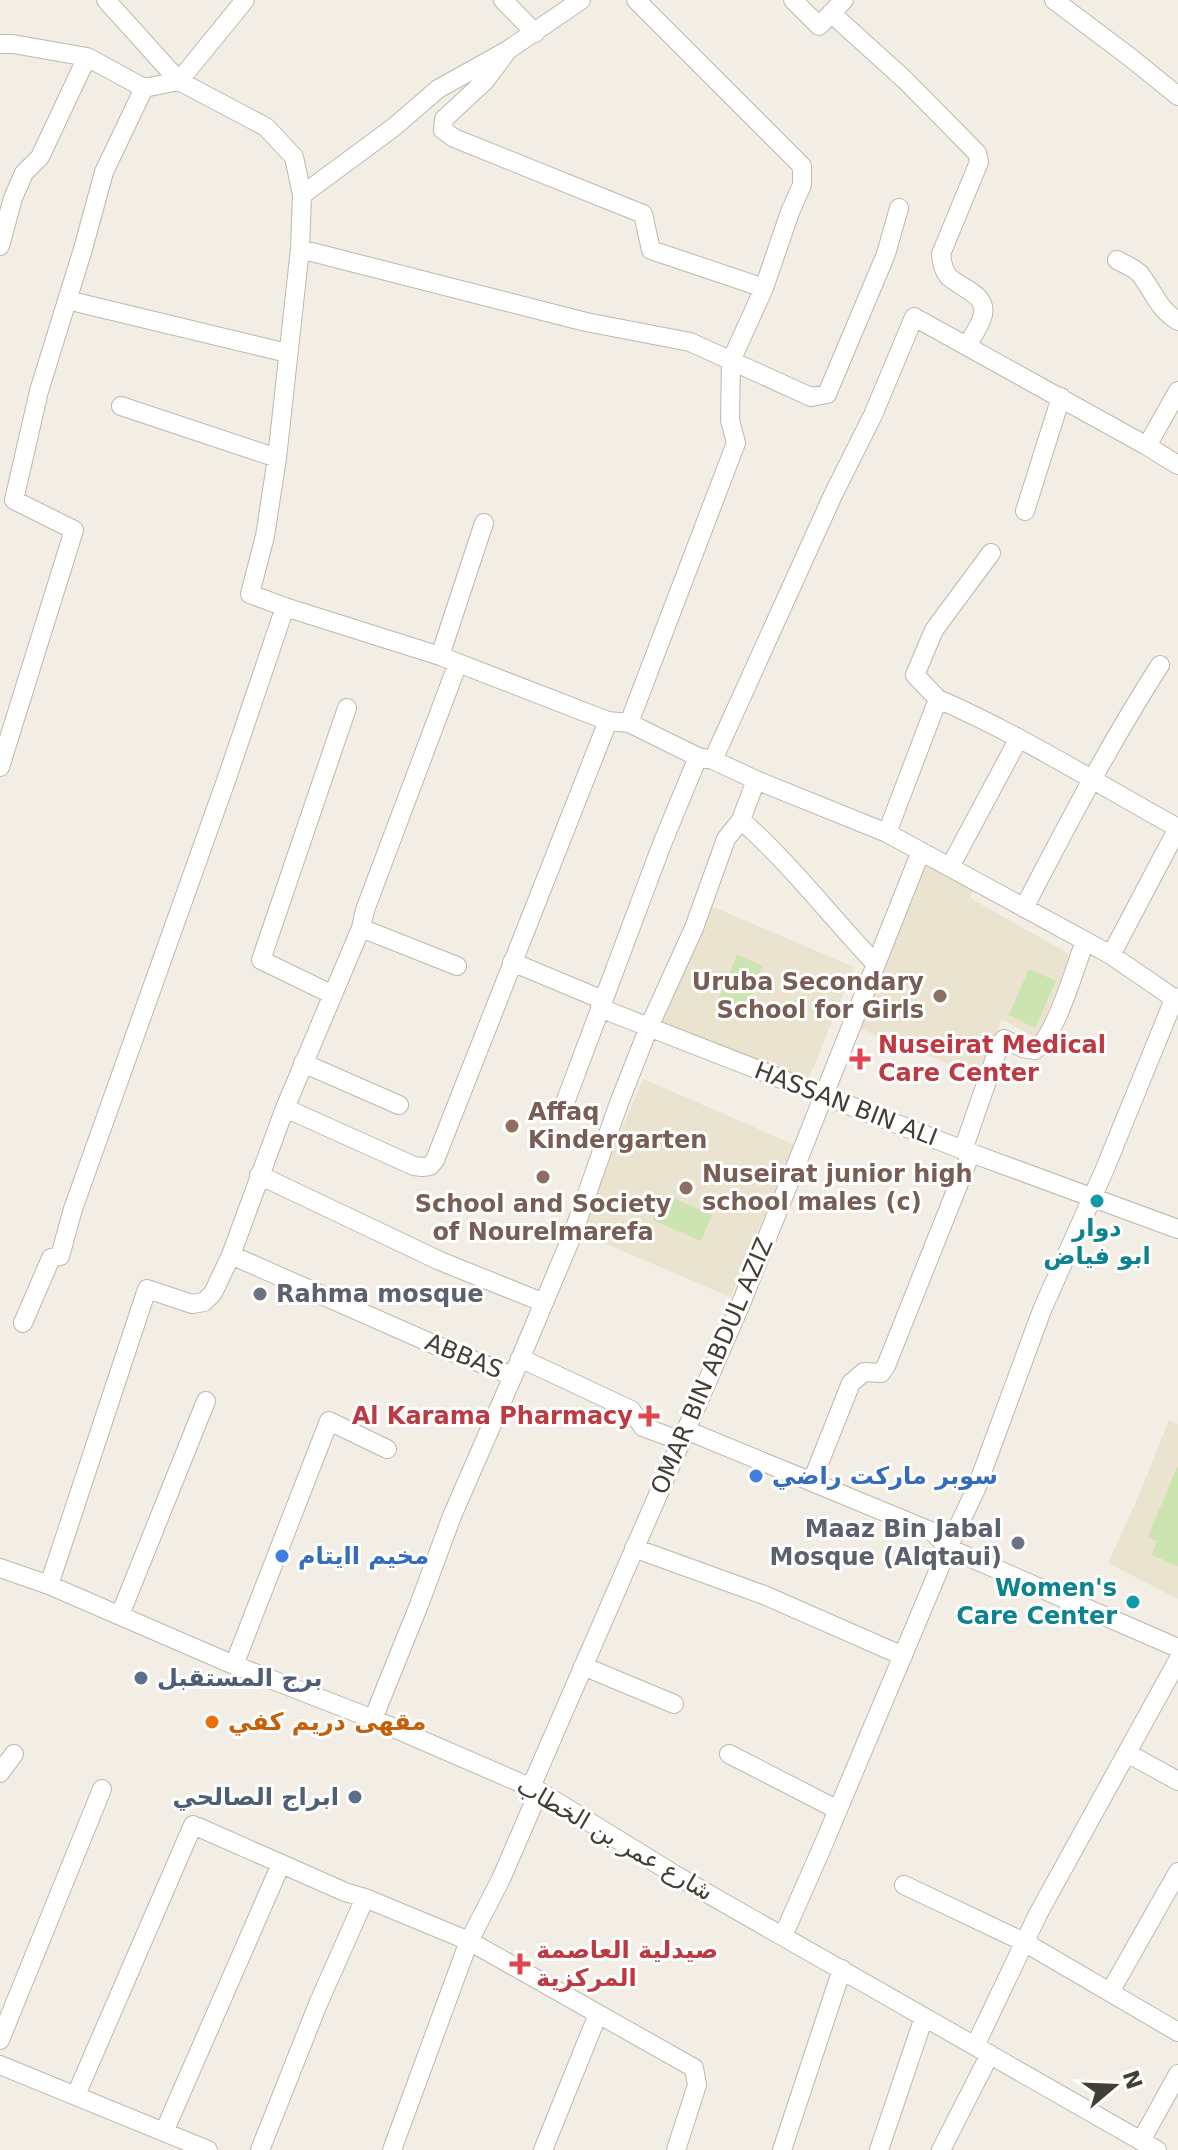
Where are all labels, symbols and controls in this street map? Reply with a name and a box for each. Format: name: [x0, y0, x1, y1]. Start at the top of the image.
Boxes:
place label: Uruba Secondary School for Girls: [692, 968, 924, 1024]
marker: Uruba Secondary School for Girls: [931, 987, 949, 1005]
place label: Nuseirat Medical Care Center: [878, 1031, 1106, 1087]
marker: Nuseirat Medical Care Center: [849, 1048, 871, 1070]
street label: HASSAN BIN ALI: [751, 1056, 941, 1152]
place label: Affaq Kindergarten: [528, 1098, 707, 1154]
marker: Affaq Kindergarten: [503, 1117, 521, 1135]
place label: Nuseirat junior high school males (c): [702, 1160, 973, 1216]
marker: School and Society of Nourelmarefa: [534, 1168, 552, 1186]
marker: Nuseirat junior high school males (c): [677, 1179, 695, 1197]
place label: School and Society of Nourelmarefa: [415, 1190, 672, 1246]
marker: دوار ابو فياض: [1088, 1192, 1106, 1210]
place label: دوار ابو فياض: [1043, 1214, 1151, 1270]
street label: OMAR BIN ABDUL AZIZ: [645, 1234, 779, 1498]
place label: Rahma mosque: [276, 1280, 484, 1308]
marker: Rahma mosque: [251, 1285, 269, 1303]
street label: ABBAS: [421, 1328, 507, 1384]
place label: Al Karama Pharmacy: [352, 1402, 633, 1430]
marker: Al Karama Pharmacy: [640, 1407, 658, 1425]
place label: سوبر ماركت راضي: [772, 1462, 998, 1490]
marker: سوبر ماركت راضي: [747, 1467, 765, 1485]
place label: Maaz Bin Jabal Mosque (Alqtaui): [770, 1515, 1002, 1571]
marker: Maaz Bin Jabal Mosque (Alqtaui): [1009, 1534, 1027, 1552]
place label: مخيم اايتام: [298, 1542, 429, 1570]
marker: مخيم اايتام: [273, 1547, 291, 1565]
place label: Women's Care Center: [956, 1574, 1117, 1630]
marker: Women's Care Center: [1124, 1593, 1142, 1611]
place label: برج المستقبل: [157, 1664, 323, 1692]
marker: برج المستقبل: [132, 1669, 150, 1687]
place label: مقهى دريم كفي: [228, 1708, 426, 1736]
marker: مقهى دريم كفي: [203, 1713, 221, 1731]
street label: شارع عمر بن الخطاب: [512, 1771, 718, 1907]
place label: ابراج الصالحي: [172, 1783, 339, 1811]
marker: ابراج الصالحي: [346, 1788, 364, 1806]
place label: صيدلية العاصمة المركزية: [536, 1936, 718, 1992]
marker: صيدلية العاصمة المركزية: [511, 1955, 529, 1973]
north arrow: [1074, 2046, 1154, 2126]
text: N: [1118, 2067, 1147, 2092]

